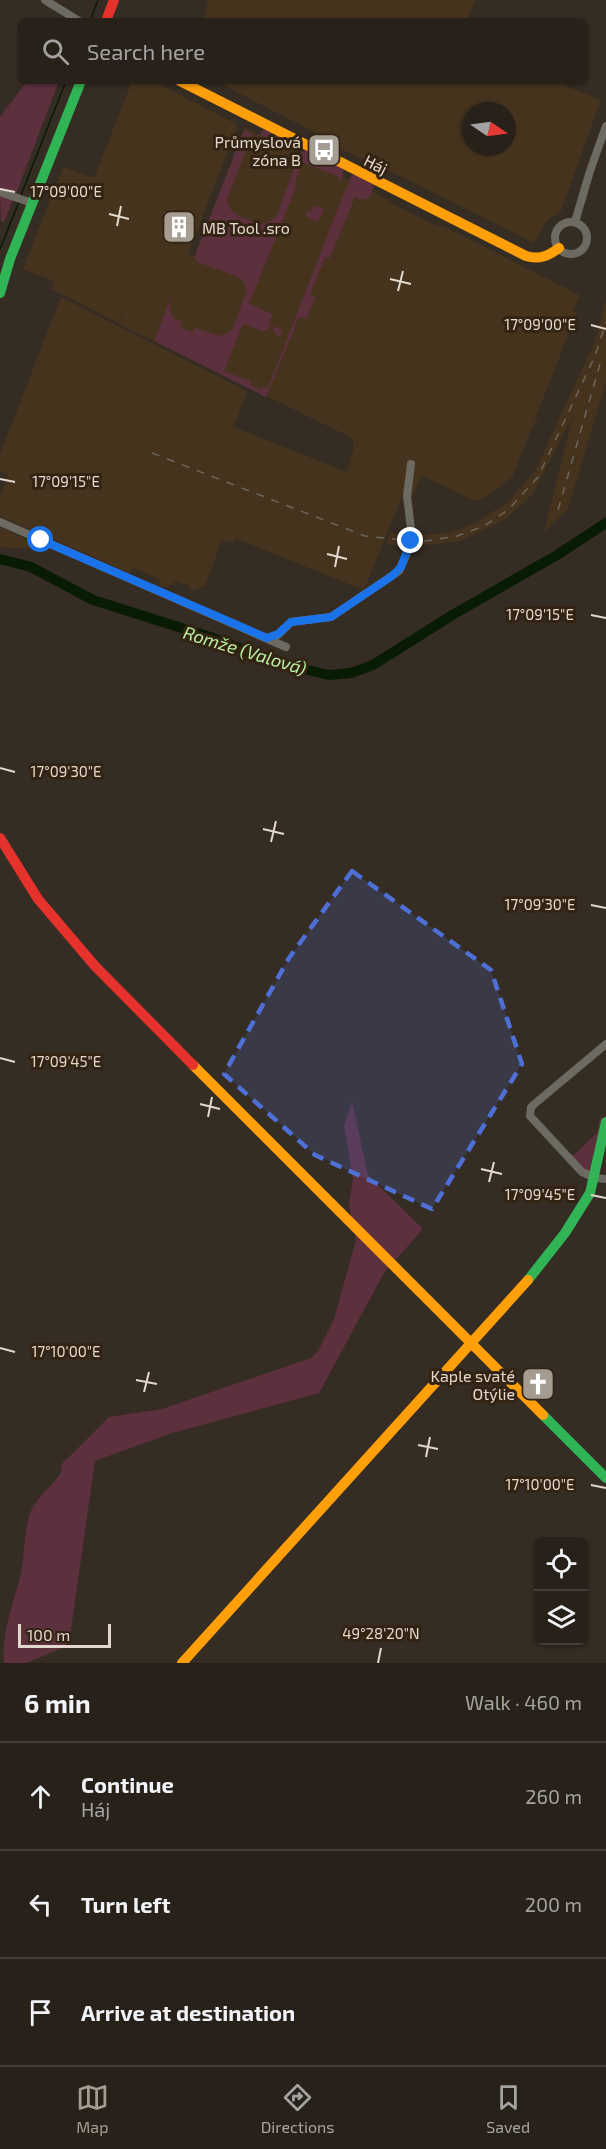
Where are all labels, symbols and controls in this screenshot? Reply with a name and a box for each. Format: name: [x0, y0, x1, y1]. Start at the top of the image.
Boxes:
search box: [18, 18, 588, 84]
icon: search: [39, 35, 72, 68]
text: Search here: [87, 38, 205, 64]
north arrow: [462, 102, 516, 156]
place label: Průmyslová zóna B: [214, 132, 301, 169]
bus stop icon: Průmyslová zóna B: [306, 132, 342, 168]
street label: Háj: [361, 150, 391, 179]
text: 17°09'00"E: [30, 182, 102, 200]
building icon: MB Tool .sro: [161, 209, 197, 245]
place label: MB Tool .sro: [202, 218, 290, 237]
text: 17°09'00"E: [504, 315, 576, 333]
text: 17°09'15"E: [32, 472, 100, 490]
route start: [27, 526, 53, 552]
route end: [397, 527, 423, 553]
text: 17°09'15"E: [506, 605, 574, 623]
water label: Romže (Valová): [181, 621, 310, 679]
text: 17°09'30"E: [31, 762, 101, 780]
text: 17°09'30"E: [505, 895, 575, 913]
text: 17°09'45"E: [31, 1052, 101, 1070]
text: 17°09'45"E: [505, 1185, 575, 1203]
text: 17°10'00"E: [31, 1342, 101, 1360]
place label: Kaple svaté Otýlie: [431, 1366, 515, 1403]
church icon: Kaple svaté Otýlie: [520, 1366, 556, 1402]
text: 17°10'00"E: [505, 1475, 575, 1493]
map controls: [534, 1537, 588, 1645]
button: locate: [534, 1537, 588, 1591]
button: layers: [534, 1591, 588, 1645]
scale bar: [18, 1621, 111, 1648]
text: 49°28'20"N: [342, 1624, 420, 1642]
text: 100 m: [27, 1625, 70, 1644]
text: 6 min: [24, 1687, 91, 1718]
text: Walk · 460 m: [465, 1690, 582, 1714]
text: Continue: [81, 1771, 174, 1797]
icon: ahead: [24, 1780, 57, 1813]
text: 260 m: [525, 1784, 582, 1808]
text: Háj: [81, 1797, 110, 1821]
icon: left: [24, 1888, 57, 1921]
text: Turn left: [81, 1891, 170, 1917]
text: 200 m: [525, 1892, 582, 1916]
icon: arrive: [24, 1996, 57, 2029]
text: Arrive at destination: [81, 1999, 295, 2025]
tab: Map: [76, 2081, 109, 2136]
tab: Directions: [261, 2081, 334, 2136]
tab: Saved: [486, 2081, 530, 2136]

